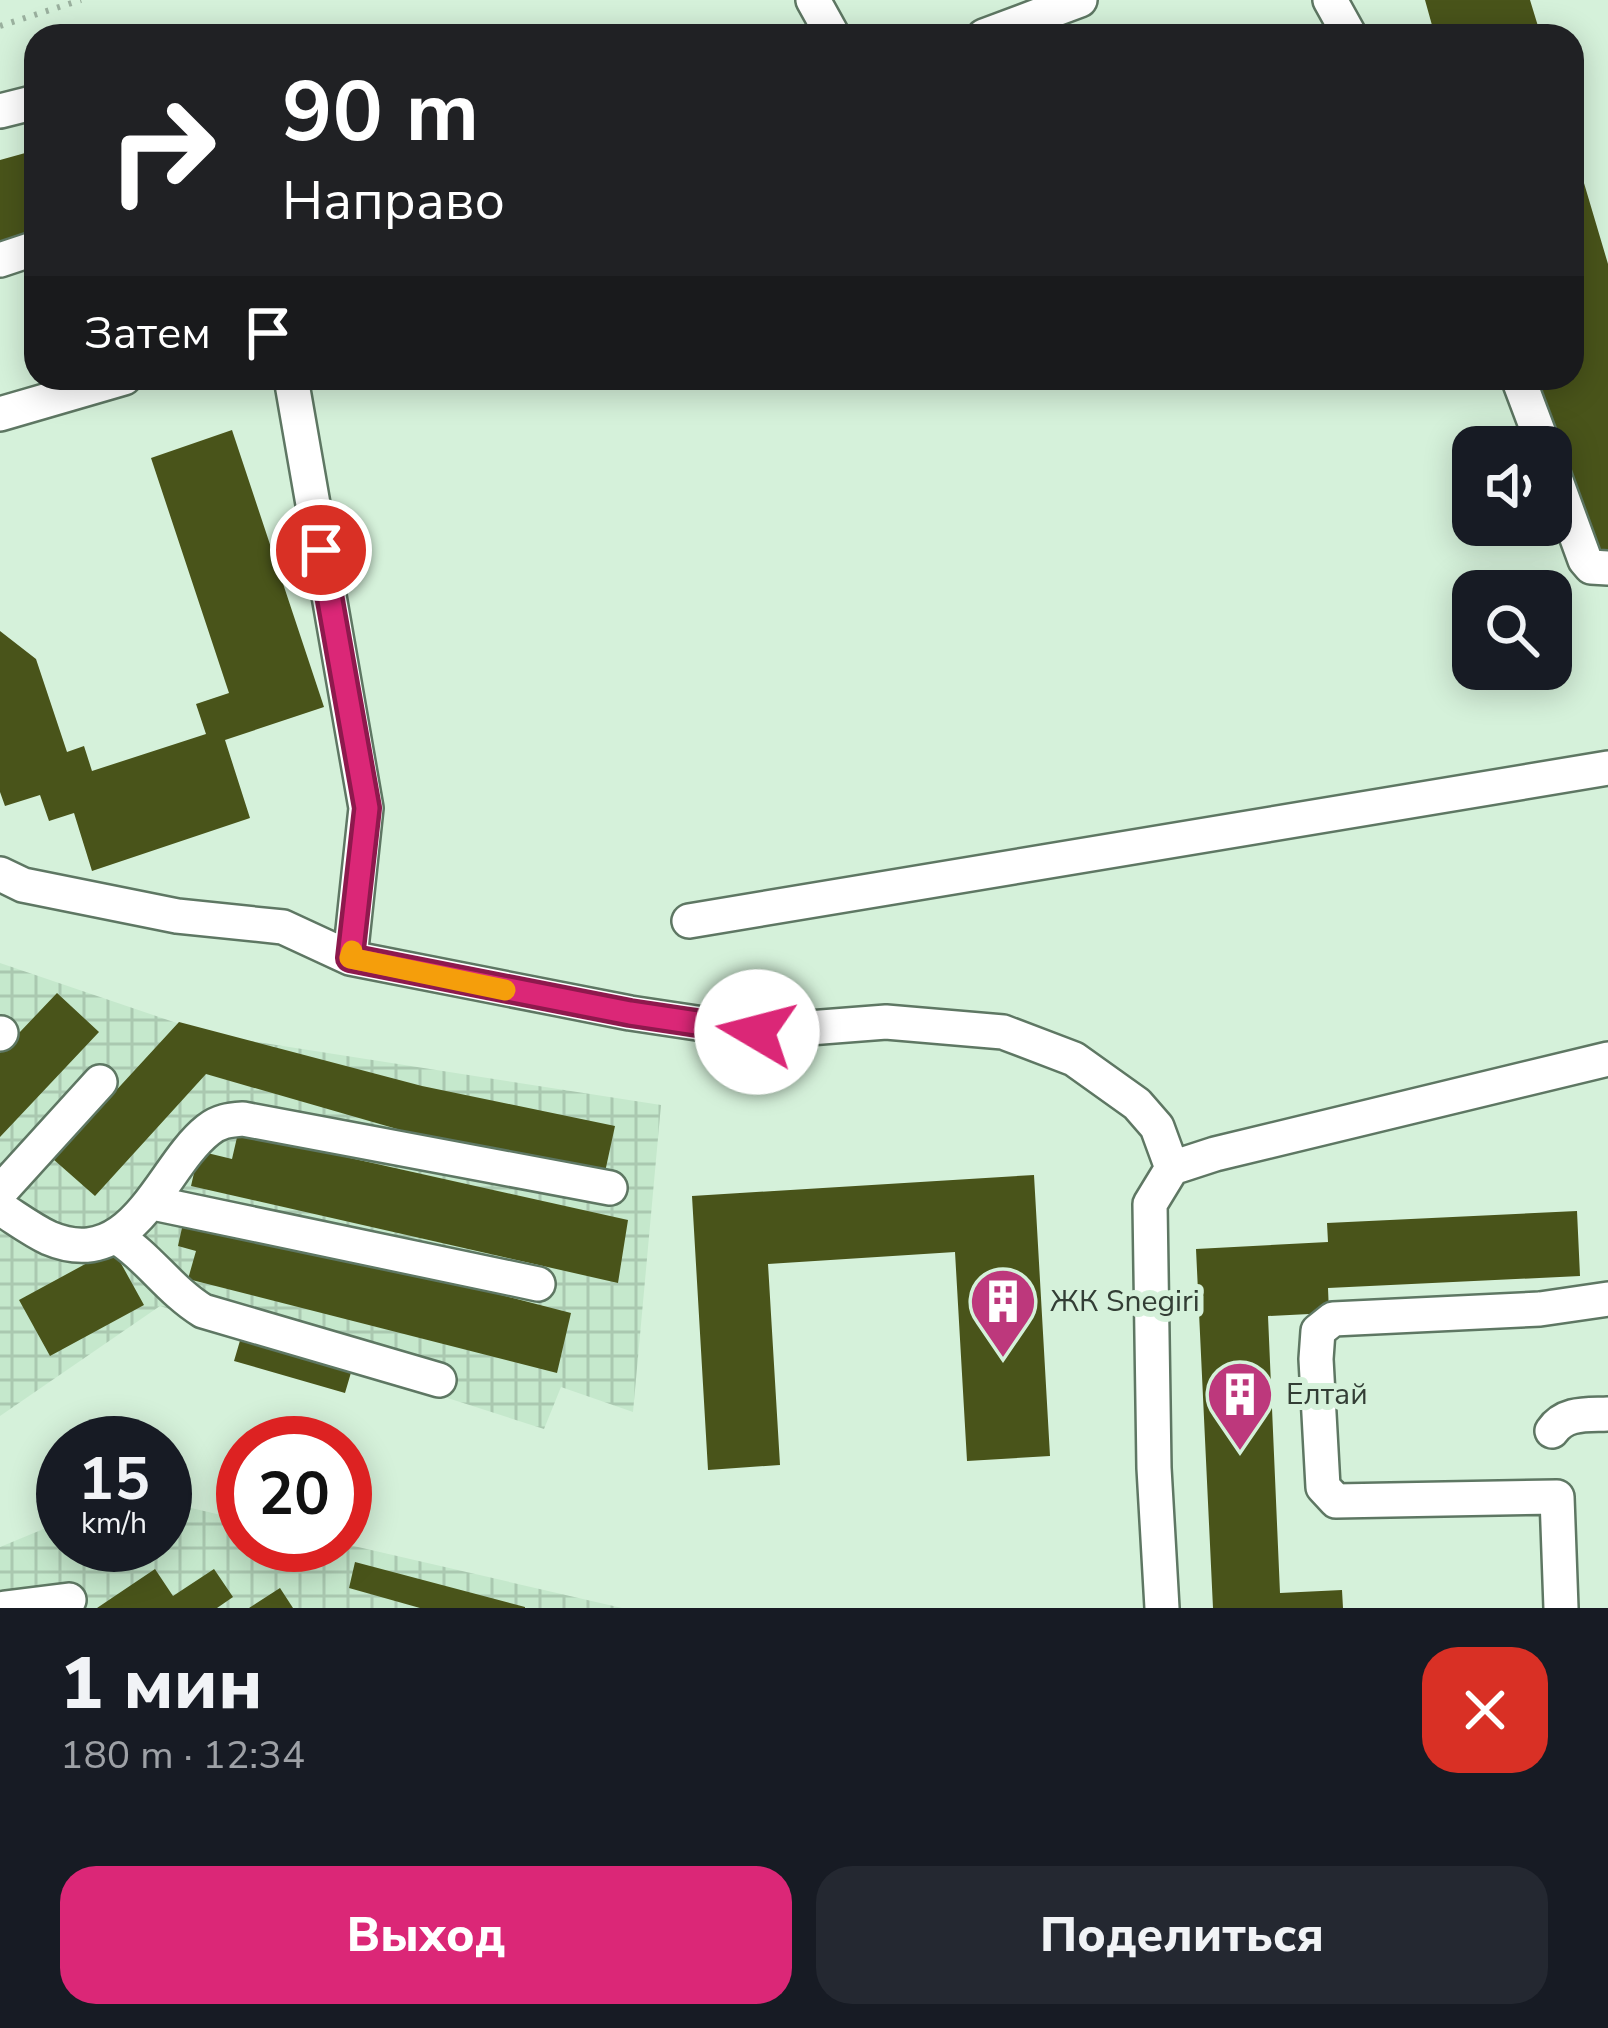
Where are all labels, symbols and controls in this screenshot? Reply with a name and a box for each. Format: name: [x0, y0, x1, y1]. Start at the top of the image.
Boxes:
text: 90 m: [282, 55, 479, 170]
icon: right: [84, 72, 240, 228]
text: Направо: [282, 164, 505, 238]
icon: arrive: [235, 300, 301, 366]
text: Затем: [84, 303, 211, 364]
map controls: [1452, 426, 1572, 690]
button: sound: [1452, 426, 1572, 546]
pin: [270, 499, 372, 601]
icon: arrive: [288, 517, 354, 583]
button: search: [1452, 570, 1572, 690]
position arrow: [694, 969, 820, 1095]
building icon: ЖК Snegiri: [968, 1266, 1038, 1360]
place label: ЖК Snegiri: [1050, 1281, 1200, 1322]
building icon: Елтай: [1205, 1359, 1275, 1453]
place label: Елтай: [1286, 1374, 1368, 1415]
speed limit sign: 20: [216, 1416, 372, 1572]
text: 15: [78, 1438, 150, 1520]
text: km/h: [81, 1503, 147, 1544]
text: 1 мин: [60, 1635, 263, 1733]
button: close: [1422, 1647, 1548, 1773]
text: 180 m · 12:34: [60, 1729, 305, 1782]
button: Выход: [60, 1866, 792, 2004]
button: Поделиться: [816, 1866, 1548, 2004]

